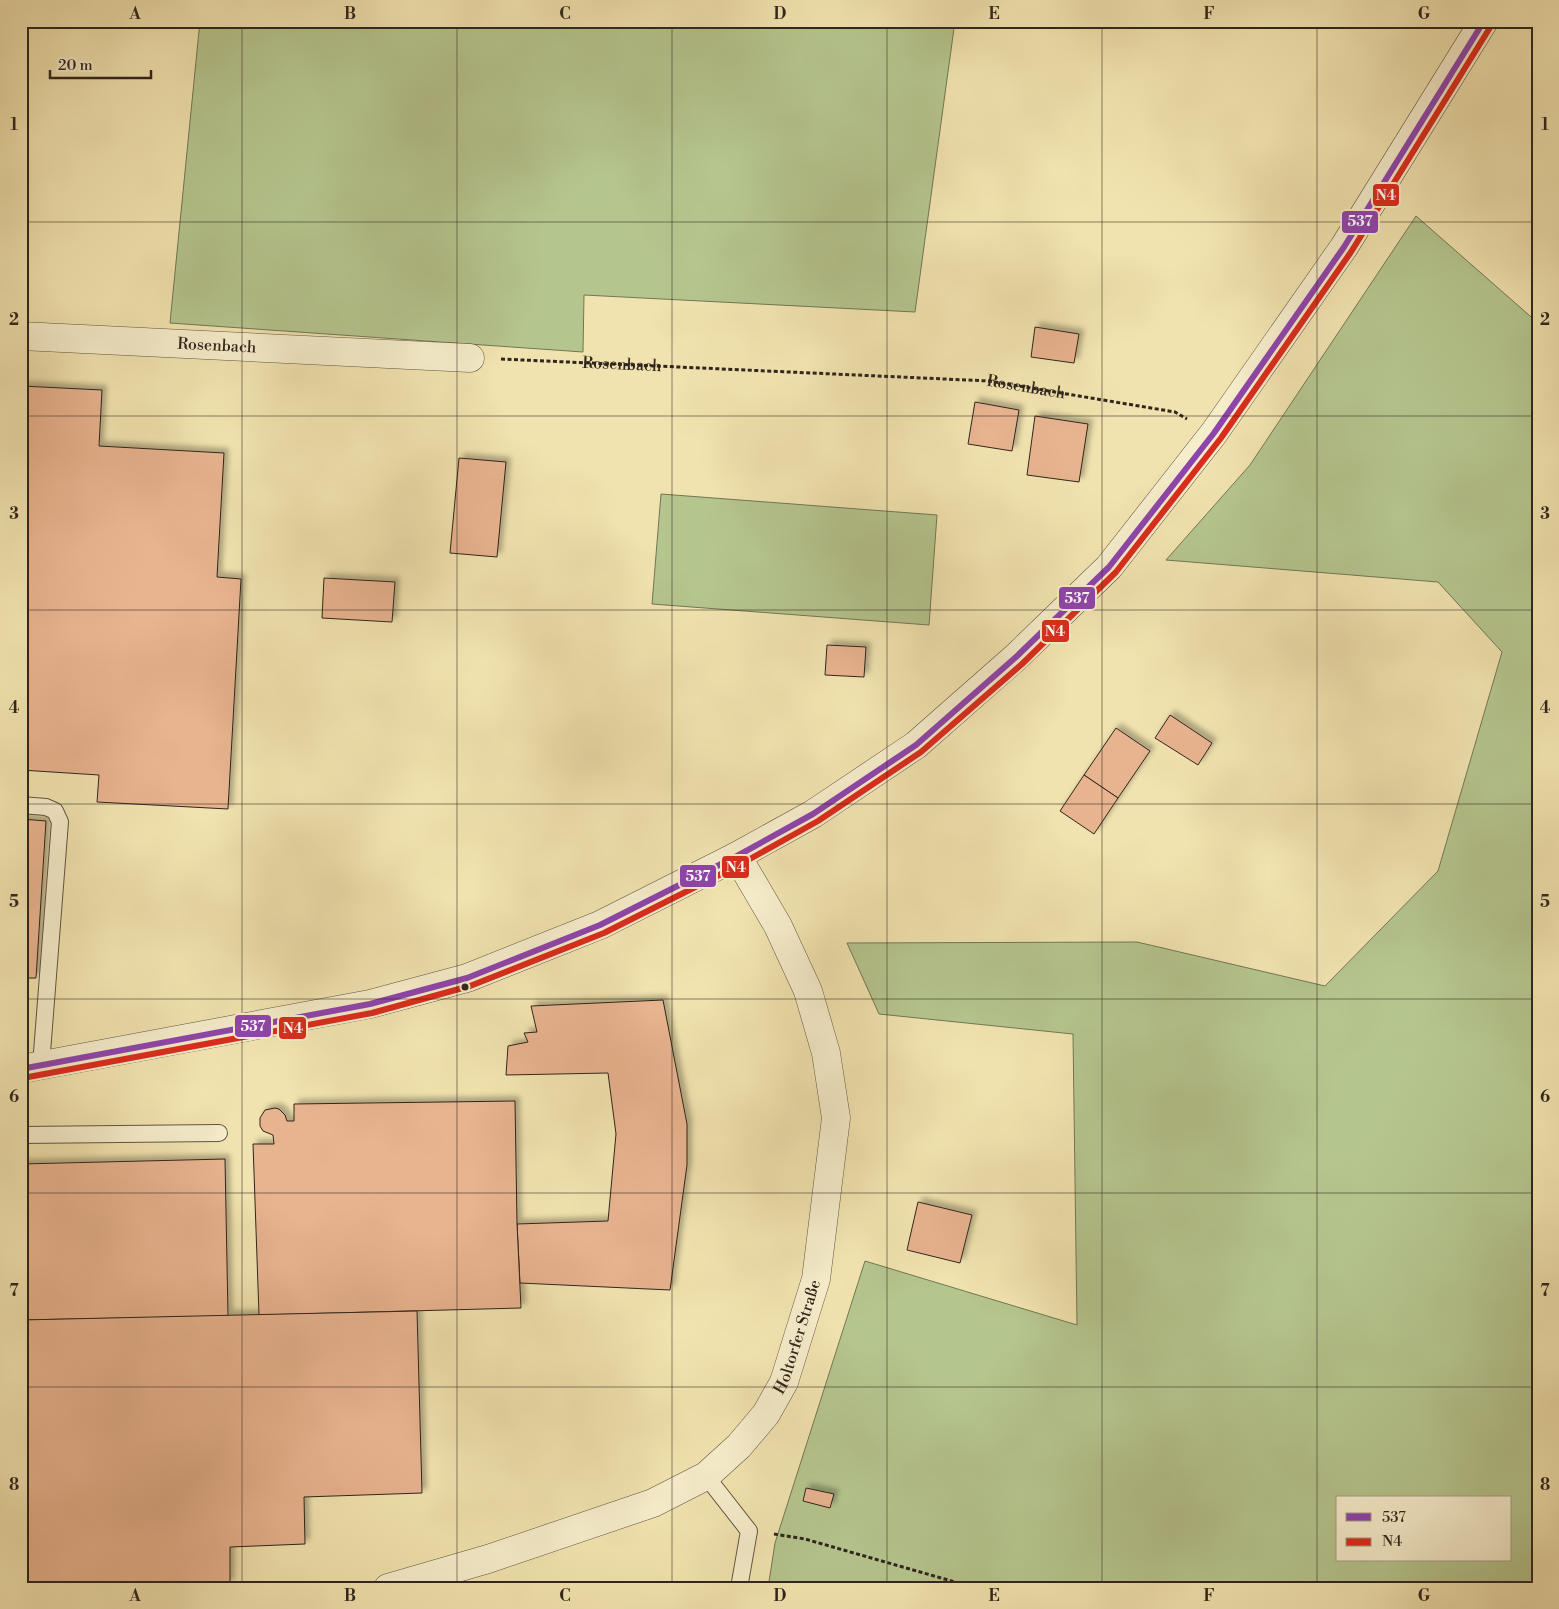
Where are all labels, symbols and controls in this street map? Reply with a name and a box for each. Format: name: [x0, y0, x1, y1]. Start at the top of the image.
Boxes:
text: A: [128, 4, 141, 24]
text: B: [344, 4, 356, 24]
text: C: [559, 4, 571, 24]
text: D: [774, 4, 787, 24]
text: E: [988, 4, 1000, 24]
text: F: [1203, 4, 1215, 24]
text: G: [1418, 4, 1431, 24]
scale bar: [50, 48, 151, 80]
text: 20 m: [58, 56, 93, 75]
text: 1: [10, 115, 18, 135]
text: 1: [1541, 115, 1549, 135]
line badge: N4: [1372, 183, 1400, 207]
text: N4: [1376, 187, 1396, 205]
line badge: 537: [1341, 210, 1379, 234]
text: 537: [1347, 213, 1373, 231]
text: 2: [9, 310, 19, 330]
text: 2: [1540, 310, 1550, 330]
street label: Rosenbach: [177, 334, 257, 358]
street label: Rosenbach: [582, 353, 662, 376]
street label: Rosenbach: [985, 371, 1067, 404]
text: 3: [9, 504, 19, 524]
text: 3: [1540, 504, 1550, 524]
line badge: 537: [1058, 586, 1096, 610]
text: 537: [1064, 590, 1090, 608]
line badge: N4: [1041, 619, 1070, 643]
text: N4: [1045, 623, 1065, 641]
text: 4: [9, 698, 20, 718]
text: 4: [1540, 698, 1551, 718]
line badge: N4: [721, 855, 750, 879]
text: N4: [726, 859, 746, 877]
line badge: 537: [679, 864, 717, 888]
text: 537: [685, 868, 711, 886]
text: 5: [9, 892, 19, 912]
text: 5: [1540, 892, 1550, 912]
unlabelled marker: [460, 982, 470, 992]
line badge: 537: [234, 1014, 272, 1038]
line badge: N4: [278, 1016, 307, 1040]
text: 537: [240, 1018, 266, 1036]
text: N4: [283, 1020, 303, 1038]
text: 6: [9, 1087, 19, 1107]
text: 6: [1540, 1087, 1550, 1107]
street label: Holtorfer Straße: [769, 1277, 825, 1398]
text: 7: [9, 1281, 19, 1301]
text: 7: [1540, 1281, 1550, 1301]
text: 8: [9, 1475, 19, 1495]
text: 8: [1540, 1475, 1550, 1495]
legend: [1336, 1496, 1512, 1562]
text: 537: [1382, 1508, 1406, 1527]
text: N4: [1382, 1532, 1402, 1551]
text: A: [128, 1586, 141, 1606]
text: B: [344, 1586, 356, 1606]
text: C: [559, 1586, 571, 1606]
text: D: [774, 1586, 787, 1606]
text: E: [988, 1586, 1000, 1606]
text: F: [1203, 1586, 1215, 1606]
text: G: [1418, 1586, 1431, 1606]

